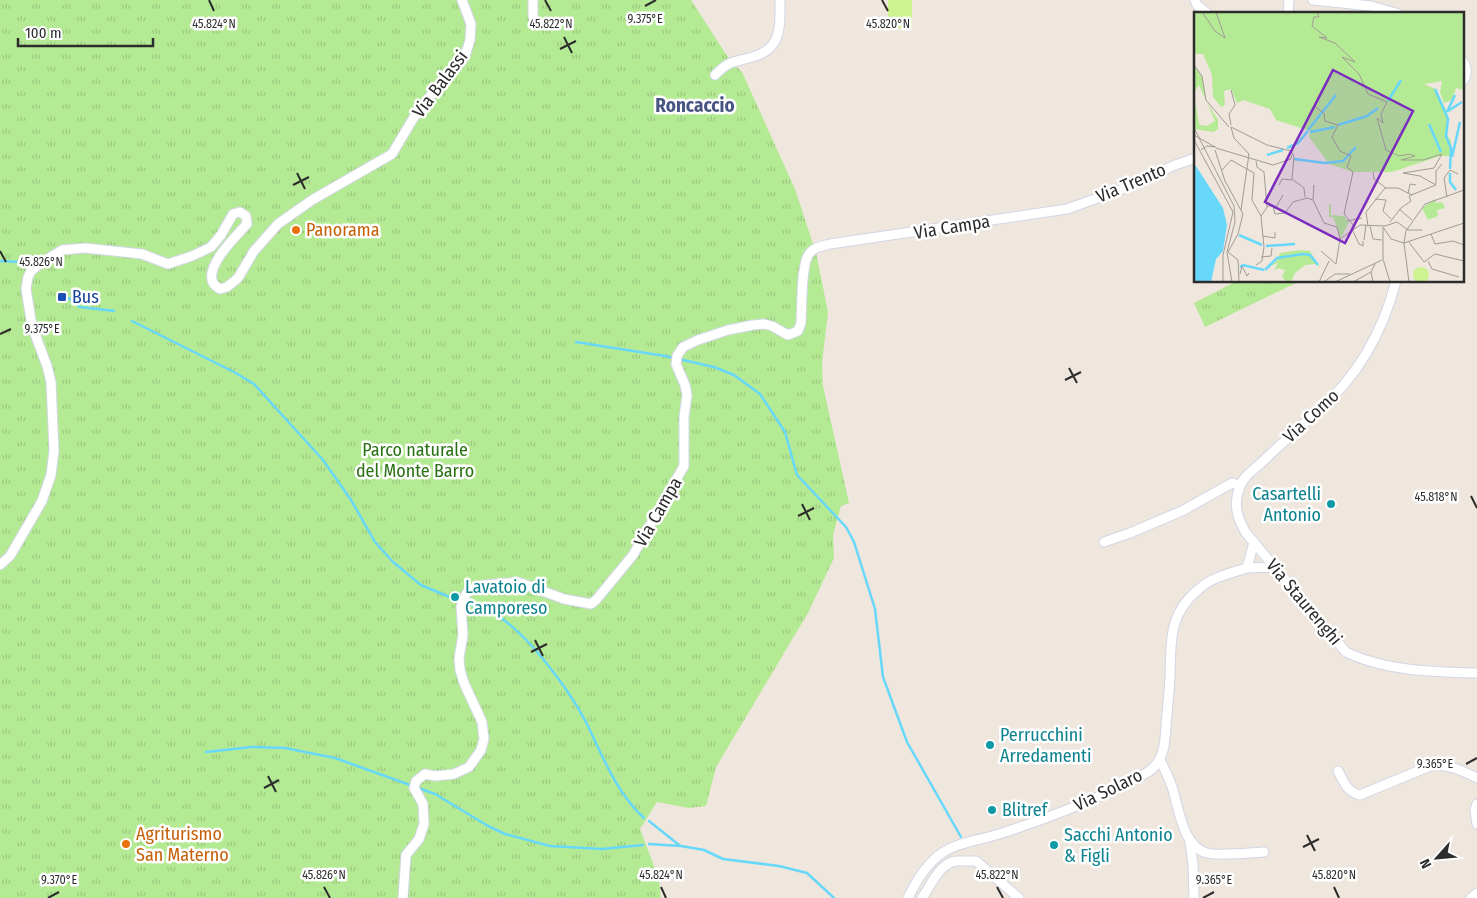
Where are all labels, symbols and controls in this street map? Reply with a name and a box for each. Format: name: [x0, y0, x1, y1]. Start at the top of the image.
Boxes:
text: 9.375°E: [627, 12, 663, 26]
inset map: [1194, 12, 1464, 282]
scale bar: [18, 15, 152, 47]
text: 45.824°N: [192, 17, 236, 31]
text: 45.822°N: [529, 17, 573, 31]
text: 45.820°N: [866, 17, 910, 31]
text: 100 m: [25, 24, 62, 42]
street label: Via Balassi: [408, 46, 472, 122]
district label: Roncaccio: [655, 94, 735, 117]
street label: Via Trento: [1093, 158, 1169, 208]
street label: Via Campa: [912, 210, 992, 244]
place label: Panorama: [306, 219, 380, 241]
marker: Panorama: [290, 224, 302, 236]
text: 45.826°N: [19, 255, 63, 269]
place label: Bus: [72, 286, 99, 308]
marker: Bus: [56, 291, 68, 303]
text: 9.375°E: [24, 322, 60, 336]
street label: Via Como: [1279, 385, 1343, 447]
park label: Parco naturale del Monte Barro: [356, 439, 474, 482]
street label: Via Campa: [629, 473, 687, 551]
place label: Casartelli Antonio: [1252, 483, 1321, 526]
text: 45.818°N: [1414, 490, 1458, 504]
marker: Casartelli Antonio: [1325, 498, 1337, 510]
street label: Via Staurenghi: [1261, 554, 1347, 650]
place label: Lavatoio di Camporeso: [465, 576, 548, 619]
marker: Lavatoio di Camporeso: [449, 591, 461, 603]
place label: Perrucchini Arredamenti: [1000, 724, 1092, 767]
marker: Perrucchini Arredamenti: [984, 739, 996, 751]
text: 9.365°E: [1417, 757, 1454, 771]
street label: Via Solaro: [1070, 764, 1146, 816]
place label: Blitref: [1002, 799, 1049, 821]
marker: Blitref: [986, 804, 998, 816]
place label: Agriturismo San Materno: [136, 823, 229, 866]
place label: Sacchi Antonio & Figli: [1064, 824, 1173, 867]
north arrow: [1412, 833, 1462, 883]
marker: Agriturismo San Materno: [120, 838, 132, 850]
marker: Sacchi Antonio & Figli: [1048, 839, 1060, 851]
text: N: [1416, 856, 1435, 871]
text: 45.826°N: [302, 868, 346, 882]
text: 45.824°N: [639, 868, 683, 882]
text: 45.822°N: [975, 868, 1019, 882]
text: 45.820°N: [1312, 868, 1356, 882]
text: 9.370°E: [41, 873, 77, 887]
text: 9.365°E: [1196, 873, 1233, 887]

